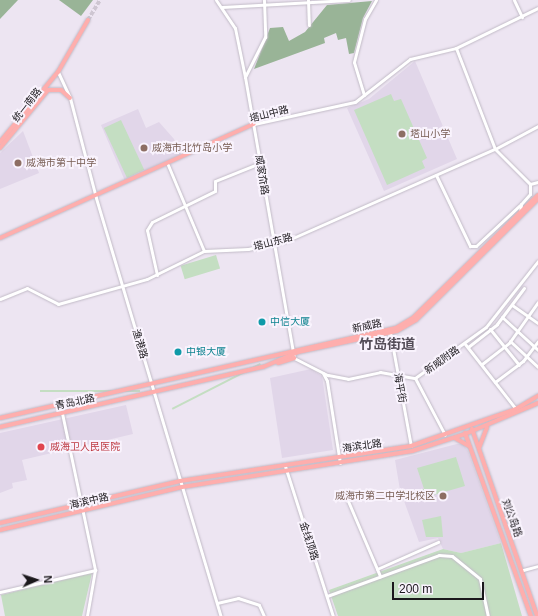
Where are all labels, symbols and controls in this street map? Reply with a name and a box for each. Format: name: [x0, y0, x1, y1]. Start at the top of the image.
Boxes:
street label: 统一南路: [10, 86, 44, 124]
street label: 塔山中路: [248, 103, 290, 125]
place label: 塔山小学: [410, 128, 450, 140]
marker: 塔山小学: [397, 129, 407, 139]
place label: 威海市北竹岛小学: [152, 142, 232, 154]
marker: 威海市北竹岛小学: [139, 143, 149, 153]
street label: 威家夼路: [253, 154, 271, 196]
place label: 威海市第十中学: [26, 157, 96, 169]
marker: 威海市第十中学: [13, 158, 23, 168]
street label: 塔山东路: [252, 231, 294, 253]
place label: 中信大厦: [270, 316, 310, 328]
marker: 中信大厦: [257, 317, 267, 327]
street label: 新威路: [351, 317, 383, 335]
street label: 渔港路: [130, 328, 150, 360]
district label: 竹岛街道: [359, 336, 415, 352]
street label: 新威附路: [422, 344, 462, 376]
place label: 中银大厦: [186, 346, 226, 358]
marker: 中银大厦: [173, 347, 183, 357]
street label: 海平街: [391, 372, 409, 404]
street label: 青岛北路: [54, 392, 96, 412]
street label: 海滨北路: [341, 437, 383, 455]
marker: 威海卫人民医院: [35, 441, 47, 453]
place label: 威海卫人民医院: [50, 441, 120, 453]
place label: 威海市第二中学北校区: [335, 490, 435, 502]
street label: 海滨中路: [68, 491, 110, 511]
marker: 威海市第二中学北校区: [438, 491, 448, 501]
street label: 刘公岛路: [500, 497, 524, 539]
street label: 金线顶路: [297, 520, 321, 562]
north arrow: [16, 560, 56, 600]
scale bar: [394, 574, 486, 600]
text: N: [42, 575, 54, 584]
text: 200 m: [399, 582, 432, 596]

